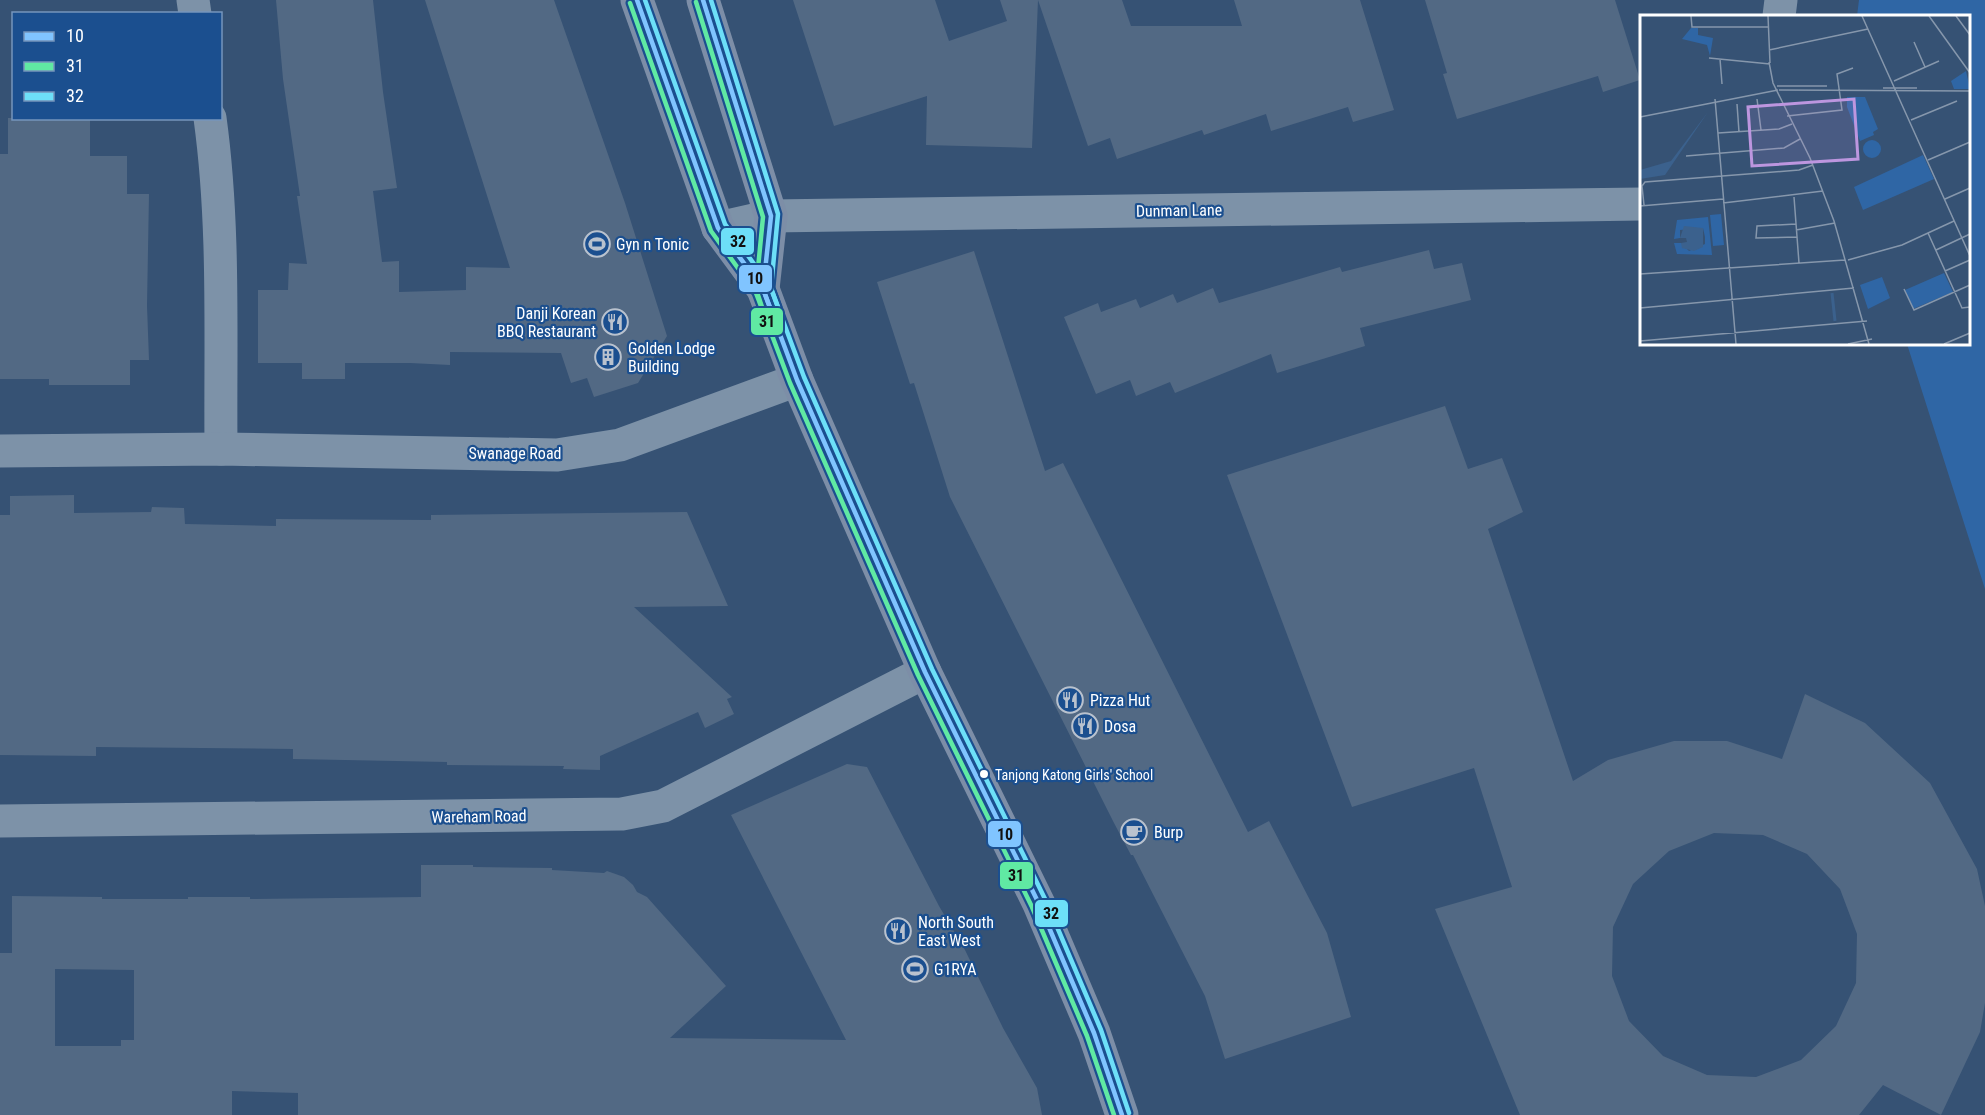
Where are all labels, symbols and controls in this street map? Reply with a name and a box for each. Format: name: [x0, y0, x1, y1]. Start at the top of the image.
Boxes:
legend: [12, 12, 222, 120]
inset map: [1640, 15, 1970, 345]
text: 10: [66, 25, 84, 46]
text: 31: [66, 55, 84, 76]
text: 32: [66, 85, 84, 106]
street label: Dunman Lane: [1136, 200, 1222, 221]
line badge: 32: [720, 227, 755, 256]
sports icon: Gyn n Tonic: [582, 229, 612, 259]
text: 32: [730, 232, 746, 251]
place label: Gyn n Tonic: [616, 235, 689, 254]
line badge: 10: [738, 264, 773, 293]
text: 10: [747, 269, 763, 288]
place label: Danji Korean BBQ Restaurant: [497, 304, 596, 341]
restaurant icon: Danji Korean BBQ Restaurant: [600, 307, 630, 337]
line badge: 31: [750, 307, 784, 336]
text: 31: [759, 312, 775, 331]
place label: Golden Lodge Building: [628, 339, 715, 376]
building icon: Golden Lodge Building: [593, 342, 623, 372]
street label: Swanage Road: [469, 444, 561, 463]
restaurant icon: Pizza Hut: [1055, 685, 1085, 715]
place label: Pizza Hut: [1090, 691, 1151, 710]
restaurant icon: Dosa: [1070, 711, 1100, 741]
place label: Dosa: [1104, 717, 1136, 736]
place label: Tanjong Katong Girls' School: [995, 767, 1153, 783]
marker: Tanjong Katong Girls' School: [978, 768, 990, 780]
street label: Wareham Road: [431, 806, 527, 827]
cafe icon: Burp: [1119, 817, 1149, 847]
line badge: 10: [987, 820, 1022, 848]
place label: Burp: [1154, 823, 1183, 842]
text: 10: [997, 825, 1013, 844]
line badge: 31: [999, 861, 1034, 890]
text: 31: [1008, 866, 1024, 885]
line badge: 32: [1034, 899, 1069, 928]
text: 32: [1043, 904, 1059, 923]
place label: North South East West: [918, 913, 994, 950]
restaurant icon: North South East West: [883, 916, 913, 946]
sports icon: G1RYA: [900, 954, 930, 984]
place label: G1RYA: [934, 960, 976, 979]

